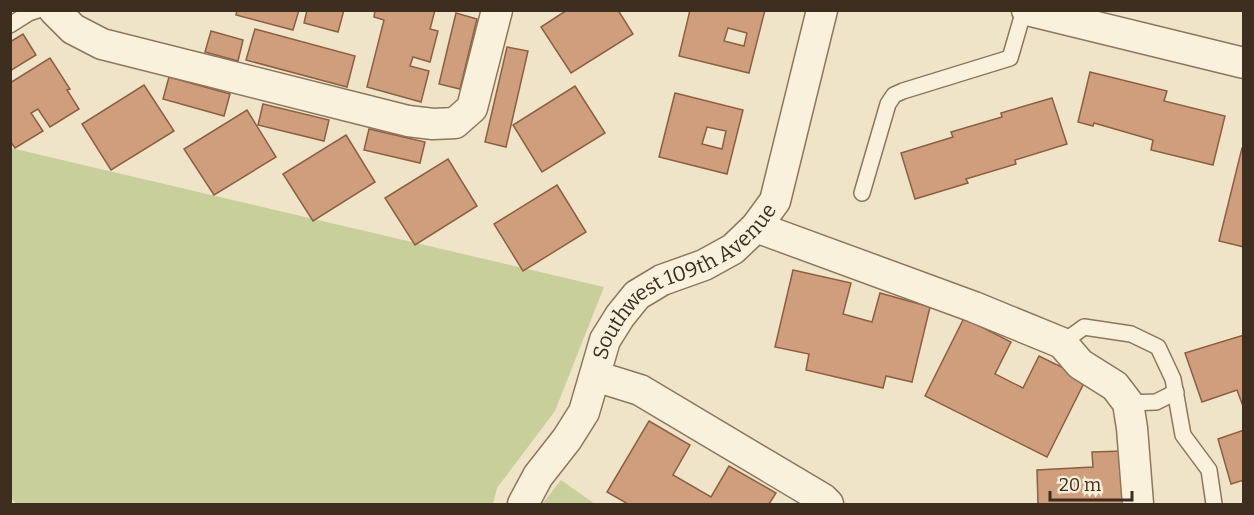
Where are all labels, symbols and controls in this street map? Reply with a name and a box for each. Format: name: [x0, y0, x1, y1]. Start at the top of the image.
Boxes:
street label: Southwest 109th Avenue: [587, 198, 782, 363]
scale bar: [1050, 464, 1132, 502]
text: 20 m: [1059, 474, 1101, 496]

